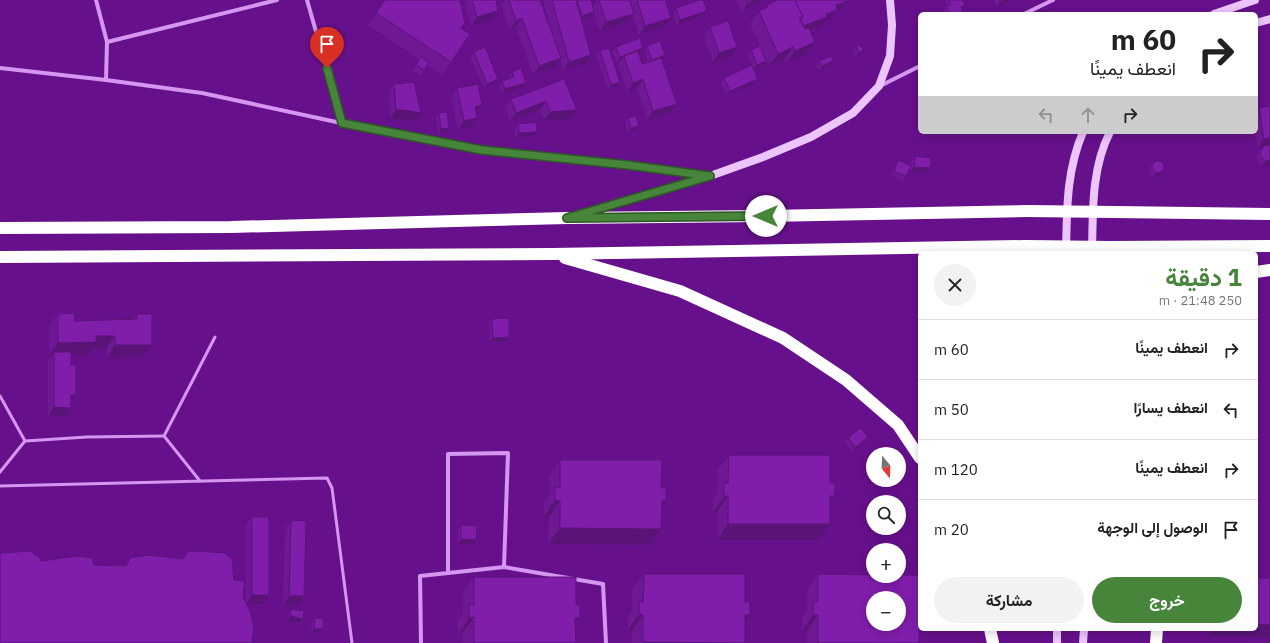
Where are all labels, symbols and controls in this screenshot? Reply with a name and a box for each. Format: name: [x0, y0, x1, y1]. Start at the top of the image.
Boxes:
text: 60 m: [1111, 21, 1176, 58]
pin: [310, 27, 344, 68]
icon: right: [1190, 28, 1242, 80]
icon: arrive: [316, 33, 338, 55]
text: انعطف يمينًا: [1090, 57, 1176, 80]
icon: left: [1035, 104, 1057, 126]
icon: ahead: [1077, 104, 1099, 126]
icon: right: [1119, 104, 1141, 126]
position arrow: [745, 195, 787, 237]
text: 1 دقيقة: [1165, 261, 1242, 293]
button: close: [934, 264, 976, 306]
text: 250 m · 21:48: [1159, 292, 1242, 309]
text: انعطف يمينًا: [1135, 338, 1208, 357]
icon: right: [1220, 339, 1242, 361]
text: 60 m: [934, 340, 969, 359]
text: انعطف يسارًا: [1133, 398, 1208, 417]
icon: left: [1220, 399, 1242, 421]
text: 50 m: [934, 400, 969, 419]
north arrow: [866, 447, 906, 487]
map controls: [866, 447, 906, 631]
text: انعطف يمينًا: [1135, 458, 1208, 477]
icon: right: [1220, 459, 1242, 481]
text: 120 m: [934, 460, 978, 479]
button: search: [866, 495, 906, 535]
text: الوصول إلى الوجهة: [1097, 518, 1208, 537]
icon: arrive: [1220, 519, 1242, 541]
text: 20 m: [934, 520, 969, 539]
button: +: [866, 543, 906, 583]
button: مشاركة: [934, 577, 1084, 623]
button: خروج: [1092, 577, 1242, 623]
button: −: [866, 591, 906, 631]

